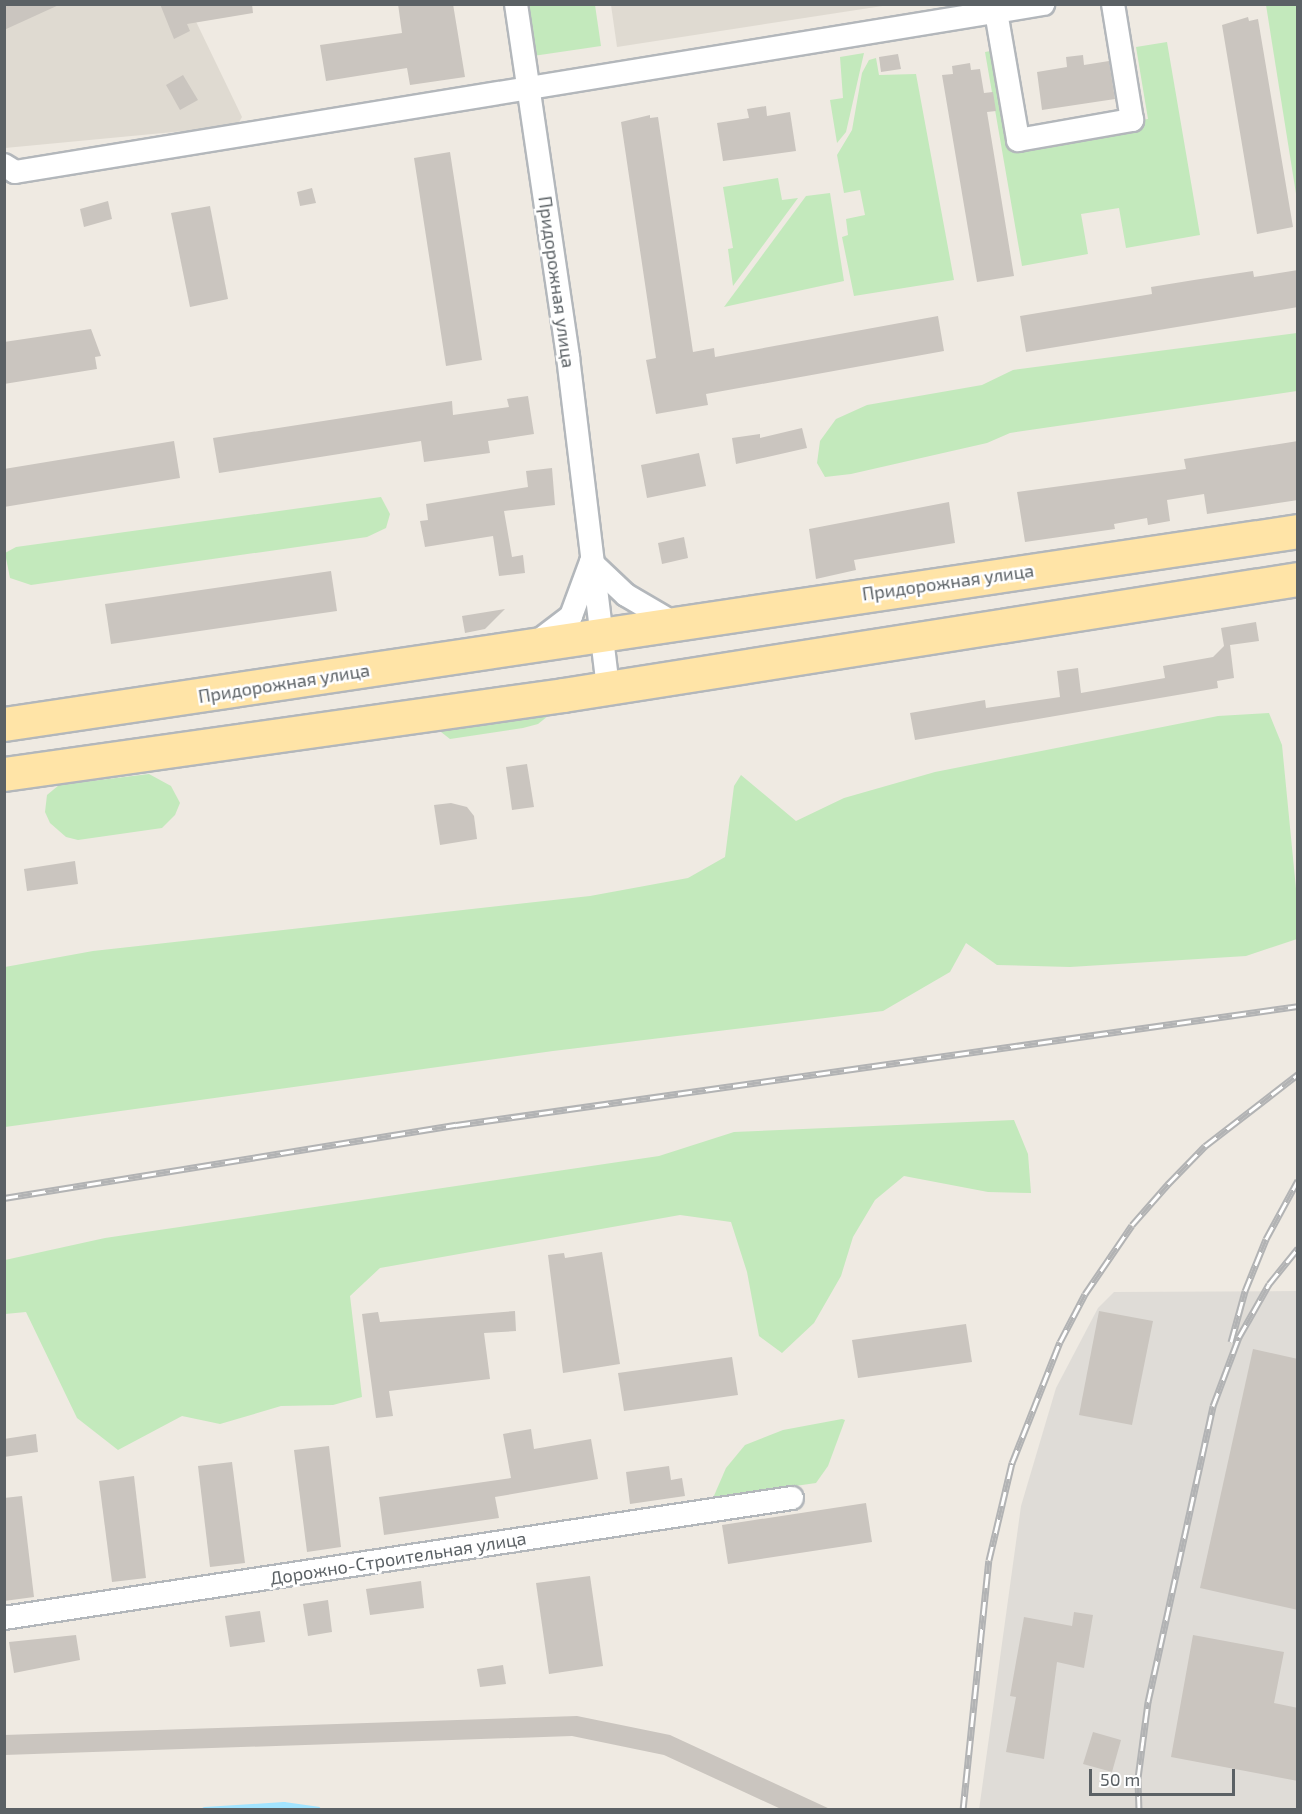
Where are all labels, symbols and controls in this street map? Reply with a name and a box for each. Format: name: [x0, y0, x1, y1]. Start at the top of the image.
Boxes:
street label: Придорожная улица: [534, 195, 580, 369]
street label: Придорожная улица: [861, 559, 1035, 605]
street label: Придорожная улица: [197, 659, 371, 707]
street label: Дорожно-Строительная улица: [268, 1527, 528, 1589]
scale bar: [1092, 1757, 1238, 1795]
text: 50 m: [1100, 1768, 1140, 1790]

